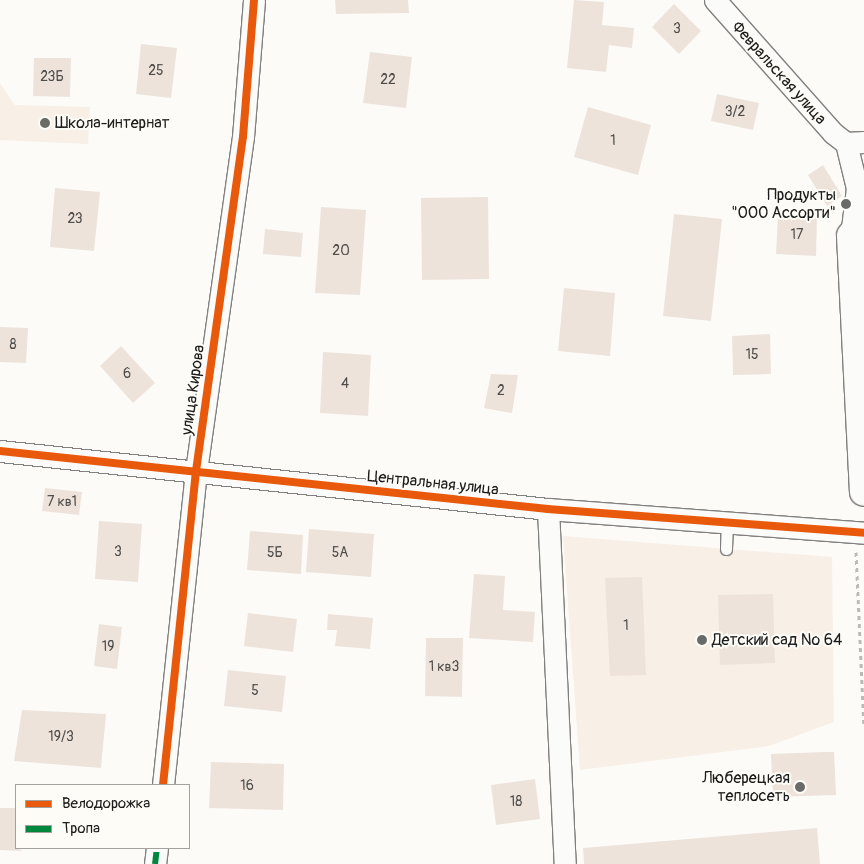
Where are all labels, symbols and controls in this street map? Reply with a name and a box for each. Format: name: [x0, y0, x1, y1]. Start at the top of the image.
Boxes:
street label: Февральская улица: [728, 18, 830, 128]
house number: 3: [673, 21, 681, 37]
house number: 25: [148, 63, 164, 79]
house number: 23Б: [40, 69, 64, 85]
house number: 22: [380, 72, 396, 88]
house number: 3/2: [725, 104, 745, 120]
place label: Школа-интернат: [55, 113, 170, 133]
marker: Школа-интернат: [39, 117, 51, 129]
house number: 1: [610, 133, 616, 149]
place label: Продукты "ООО Ассорти": [731, 185, 836, 223]
marker: Продукты "ООО Ассорти": [840, 198, 852, 210]
house number: 23: [67, 211, 83, 227]
house number: 17: [791, 227, 803, 243]
house number: 20: [332, 243, 350, 259]
house number: 8: [9, 337, 17, 353]
street label: улица Кирова: [177, 344, 209, 436]
house number: 15: [745, 347, 759, 363]
house number: 6: [123, 366, 131, 382]
house number: 4: [341, 376, 349, 392]
house number: 2: [497, 383, 505, 399]
street label: Центральная улица: [366, 467, 500, 499]
house number: 7 кв1: [47, 494, 77, 510]
house number: 3: [114, 544, 122, 560]
house number: 5Б: [267, 545, 283, 561]
house number: 5А: [332, 545, 348, 561]
house number: 1: [623, 618, 629, 634]
place label: Детский сад № 64: [712, 630, 842, 650]
marker: Детский сад № 64: [696, 634, 708, 646]
house number: 19: [102, 639, 114, 655]
house number: 1 кв3: [429, 659, 459, 675]
house number: 5: [251, 683, 259, 699]
house number: 19/3: [48, 729, 74, 745]
place label: Люберецкая теплосеть: [702, 768, 790, 806]
house number: 16: [240, 778, 254, 794]
marker: Люберецкая теплосеть: [794, 781, 806, 793]
legend: [15, 784, 190, 849]
text: Велодорожка: [62, 794, 150, 813]
house number: 18: [510, 794, 522, 810]
text: Тропа: [62, 819, 100, 838]

